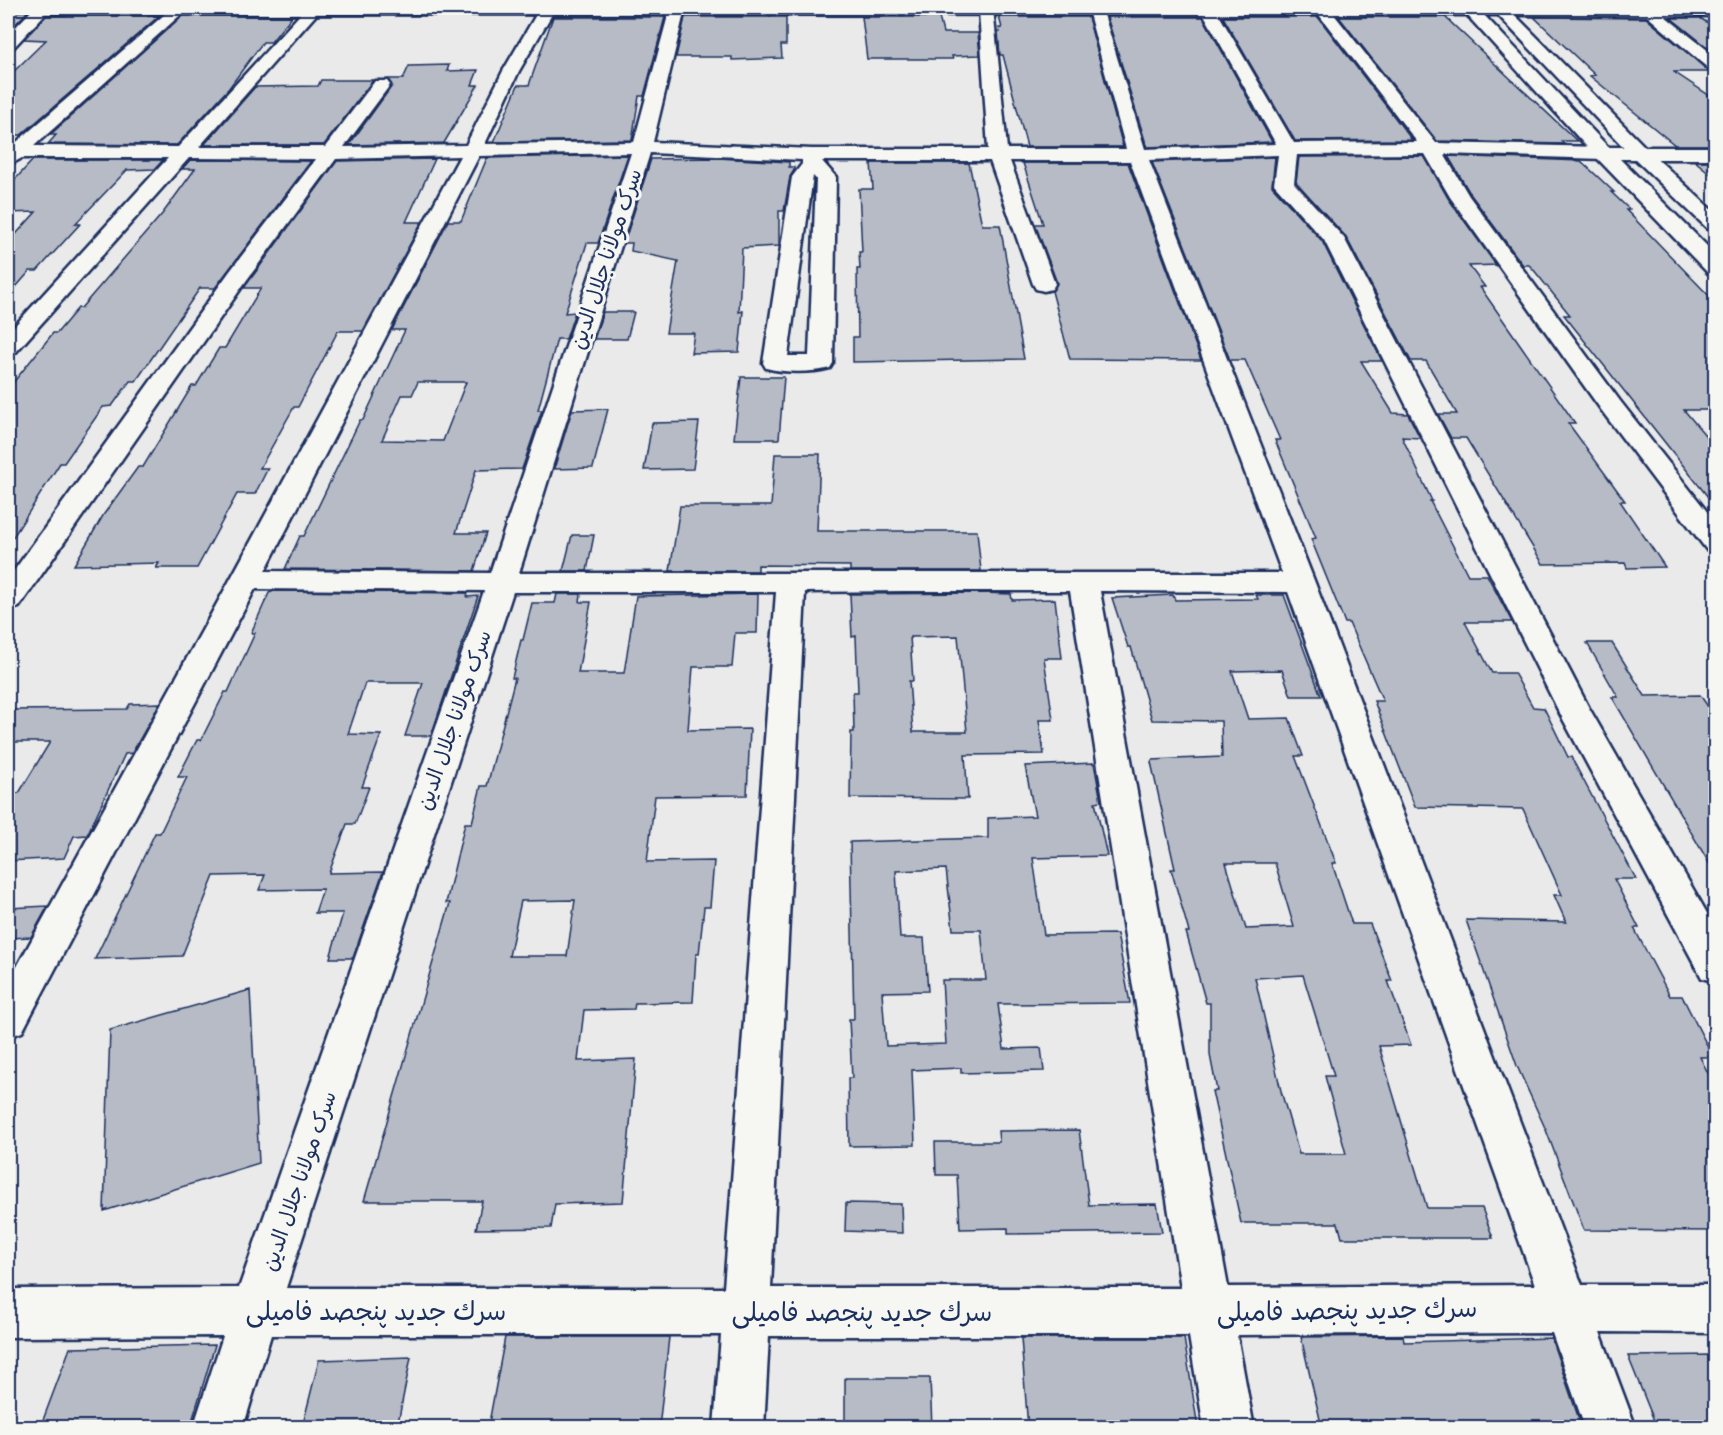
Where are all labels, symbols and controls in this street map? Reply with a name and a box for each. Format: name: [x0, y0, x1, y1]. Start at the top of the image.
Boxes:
street label: سرک مولانا جلال الدین: [564, 165, 648, 353]
street label: سرک مولانا جلال الدین: [411, 627, 498, 814]
street label: سرک مولانا جلال الدین: [256, 1088, 343, 1275]
street label: سرك جدید پنجصد فامیلی: [1216, 1292, 1478, 1329]
street label: سرك جدید پنجصد فامیلی: [246, 1295, 506, 1328]
street label: سرك جدید پنجصد فامیلی: [732, 1296, 992, 1329]

